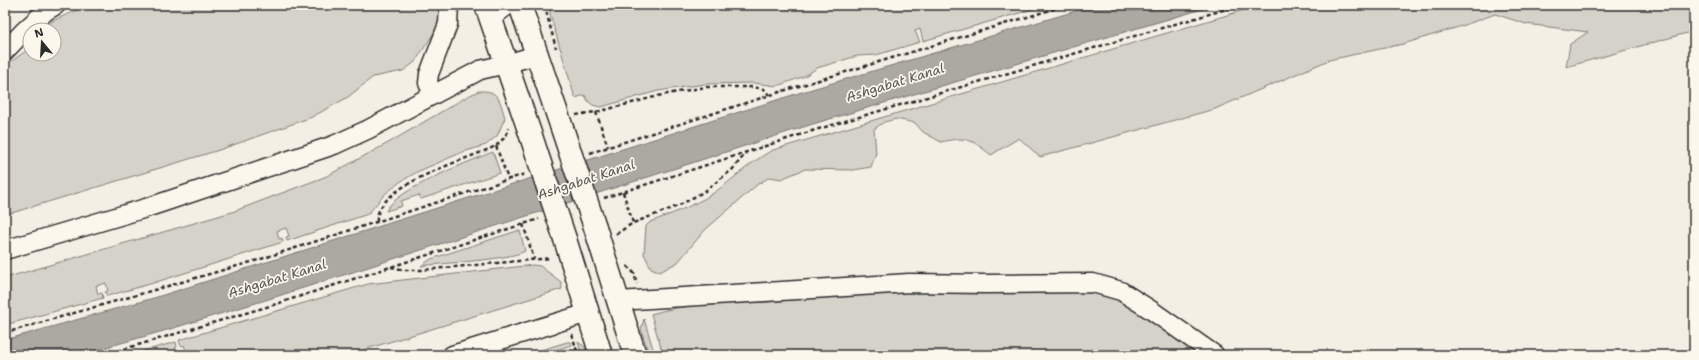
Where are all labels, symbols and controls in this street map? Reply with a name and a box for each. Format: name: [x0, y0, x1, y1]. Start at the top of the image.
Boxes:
north arrow: [22, 22, 62, 62]
text: N: [33, 24, 46, 41]
water label: Ashgabat Kanal: [844, 59, 946, 105]
water label: Ashgabat Kanal: [535, 156, 637, 203]
water label: Ashgabat Kanal: [226, 255, 328, 301]

